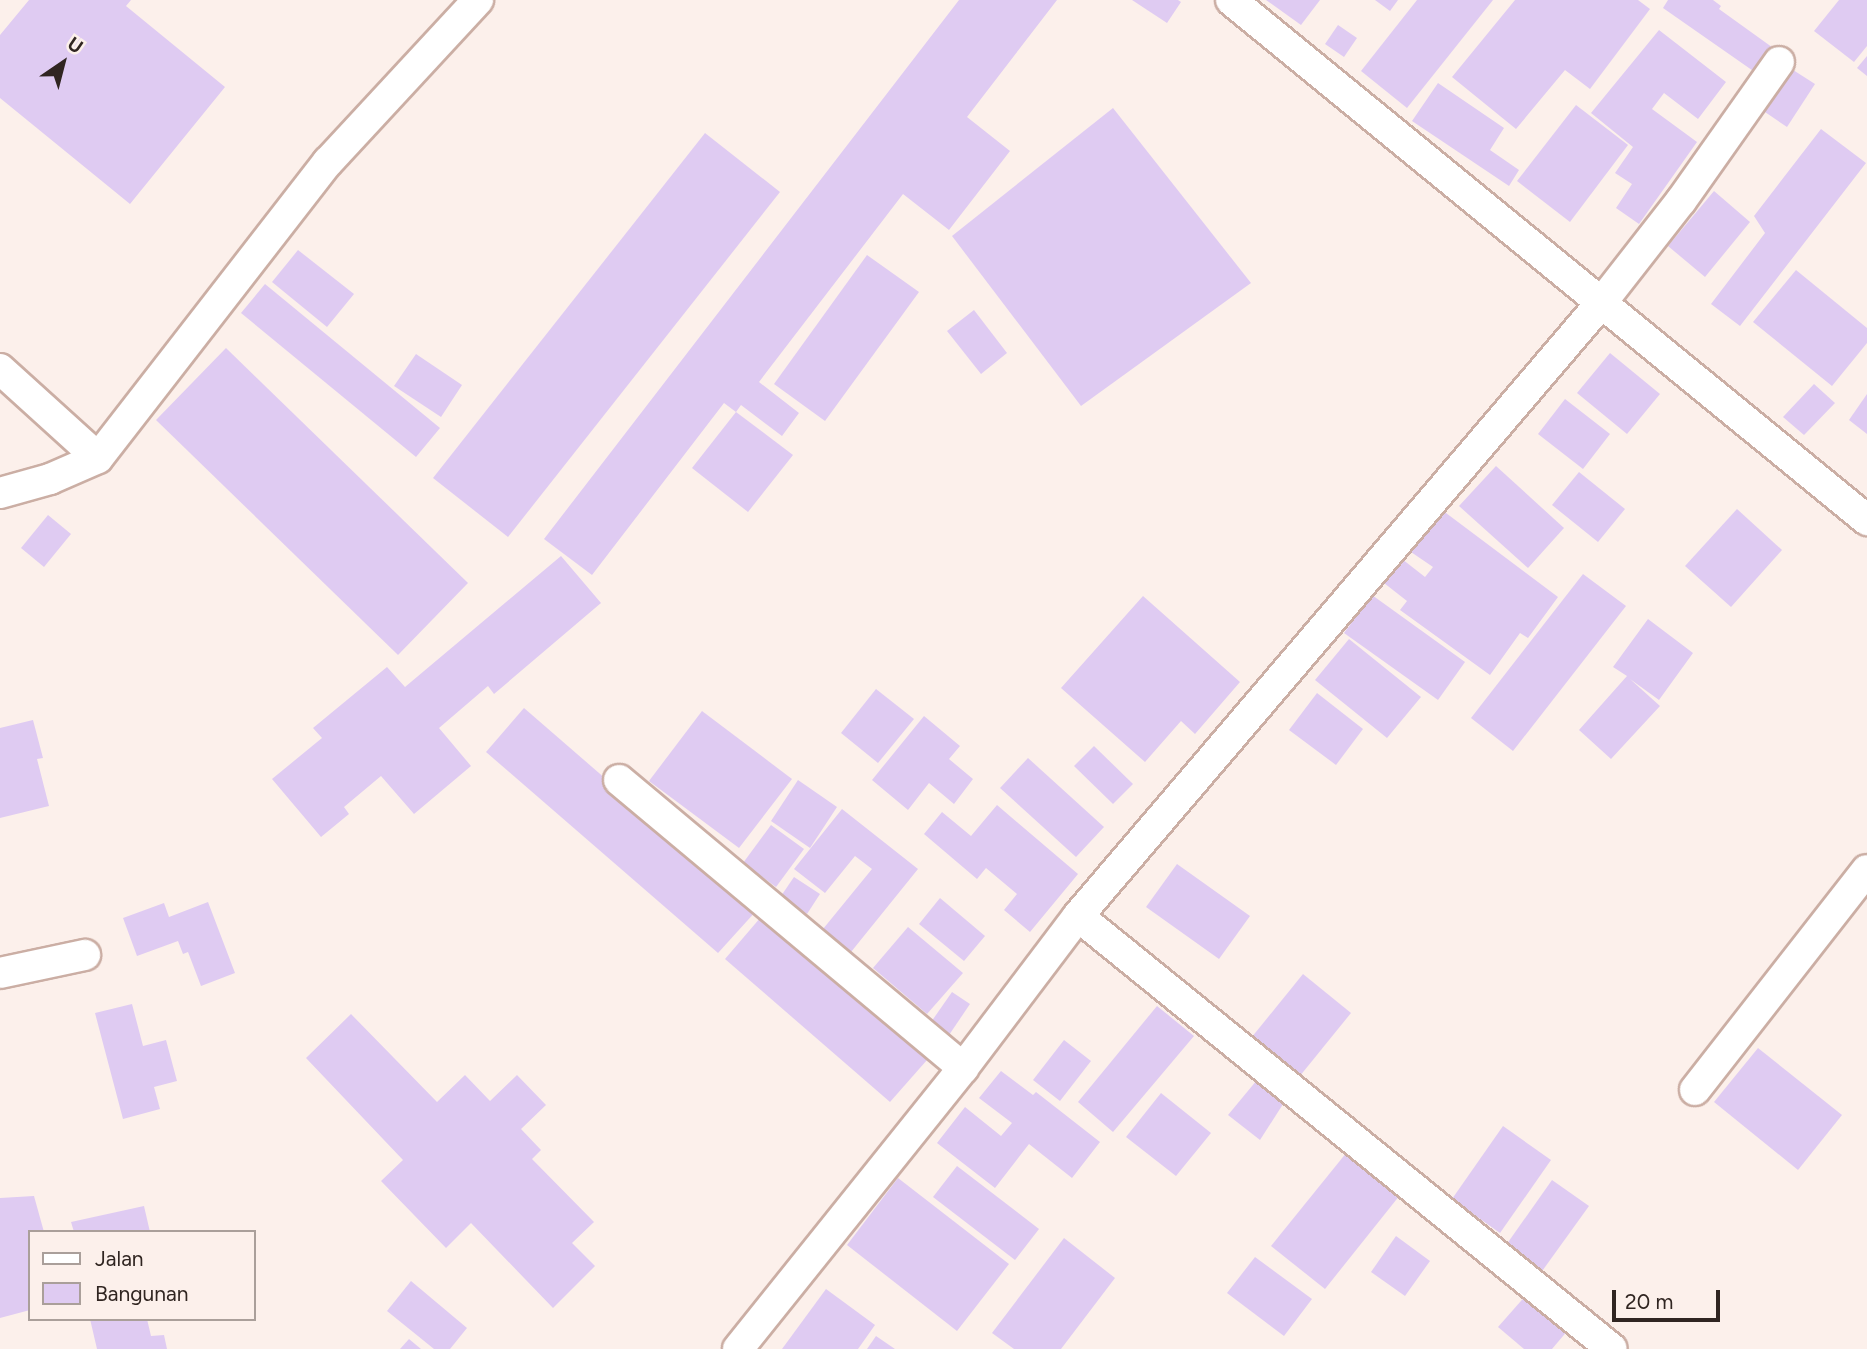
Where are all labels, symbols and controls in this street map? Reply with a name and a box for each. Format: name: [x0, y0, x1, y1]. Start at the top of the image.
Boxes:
north arrow: [28, 28, 98, 98]
text: U: [63, 32, 87, 59]
legend: [28, 1230, 256, 1321]
text: Jalan: [95, 1246, 144, 1271]
scale bar: [1615, 1276, 1724, 1320]
text: Bangunan: [95, 1281, 188, 1306]
text: 20 m: [1625, 1289, 1673, 1314]

